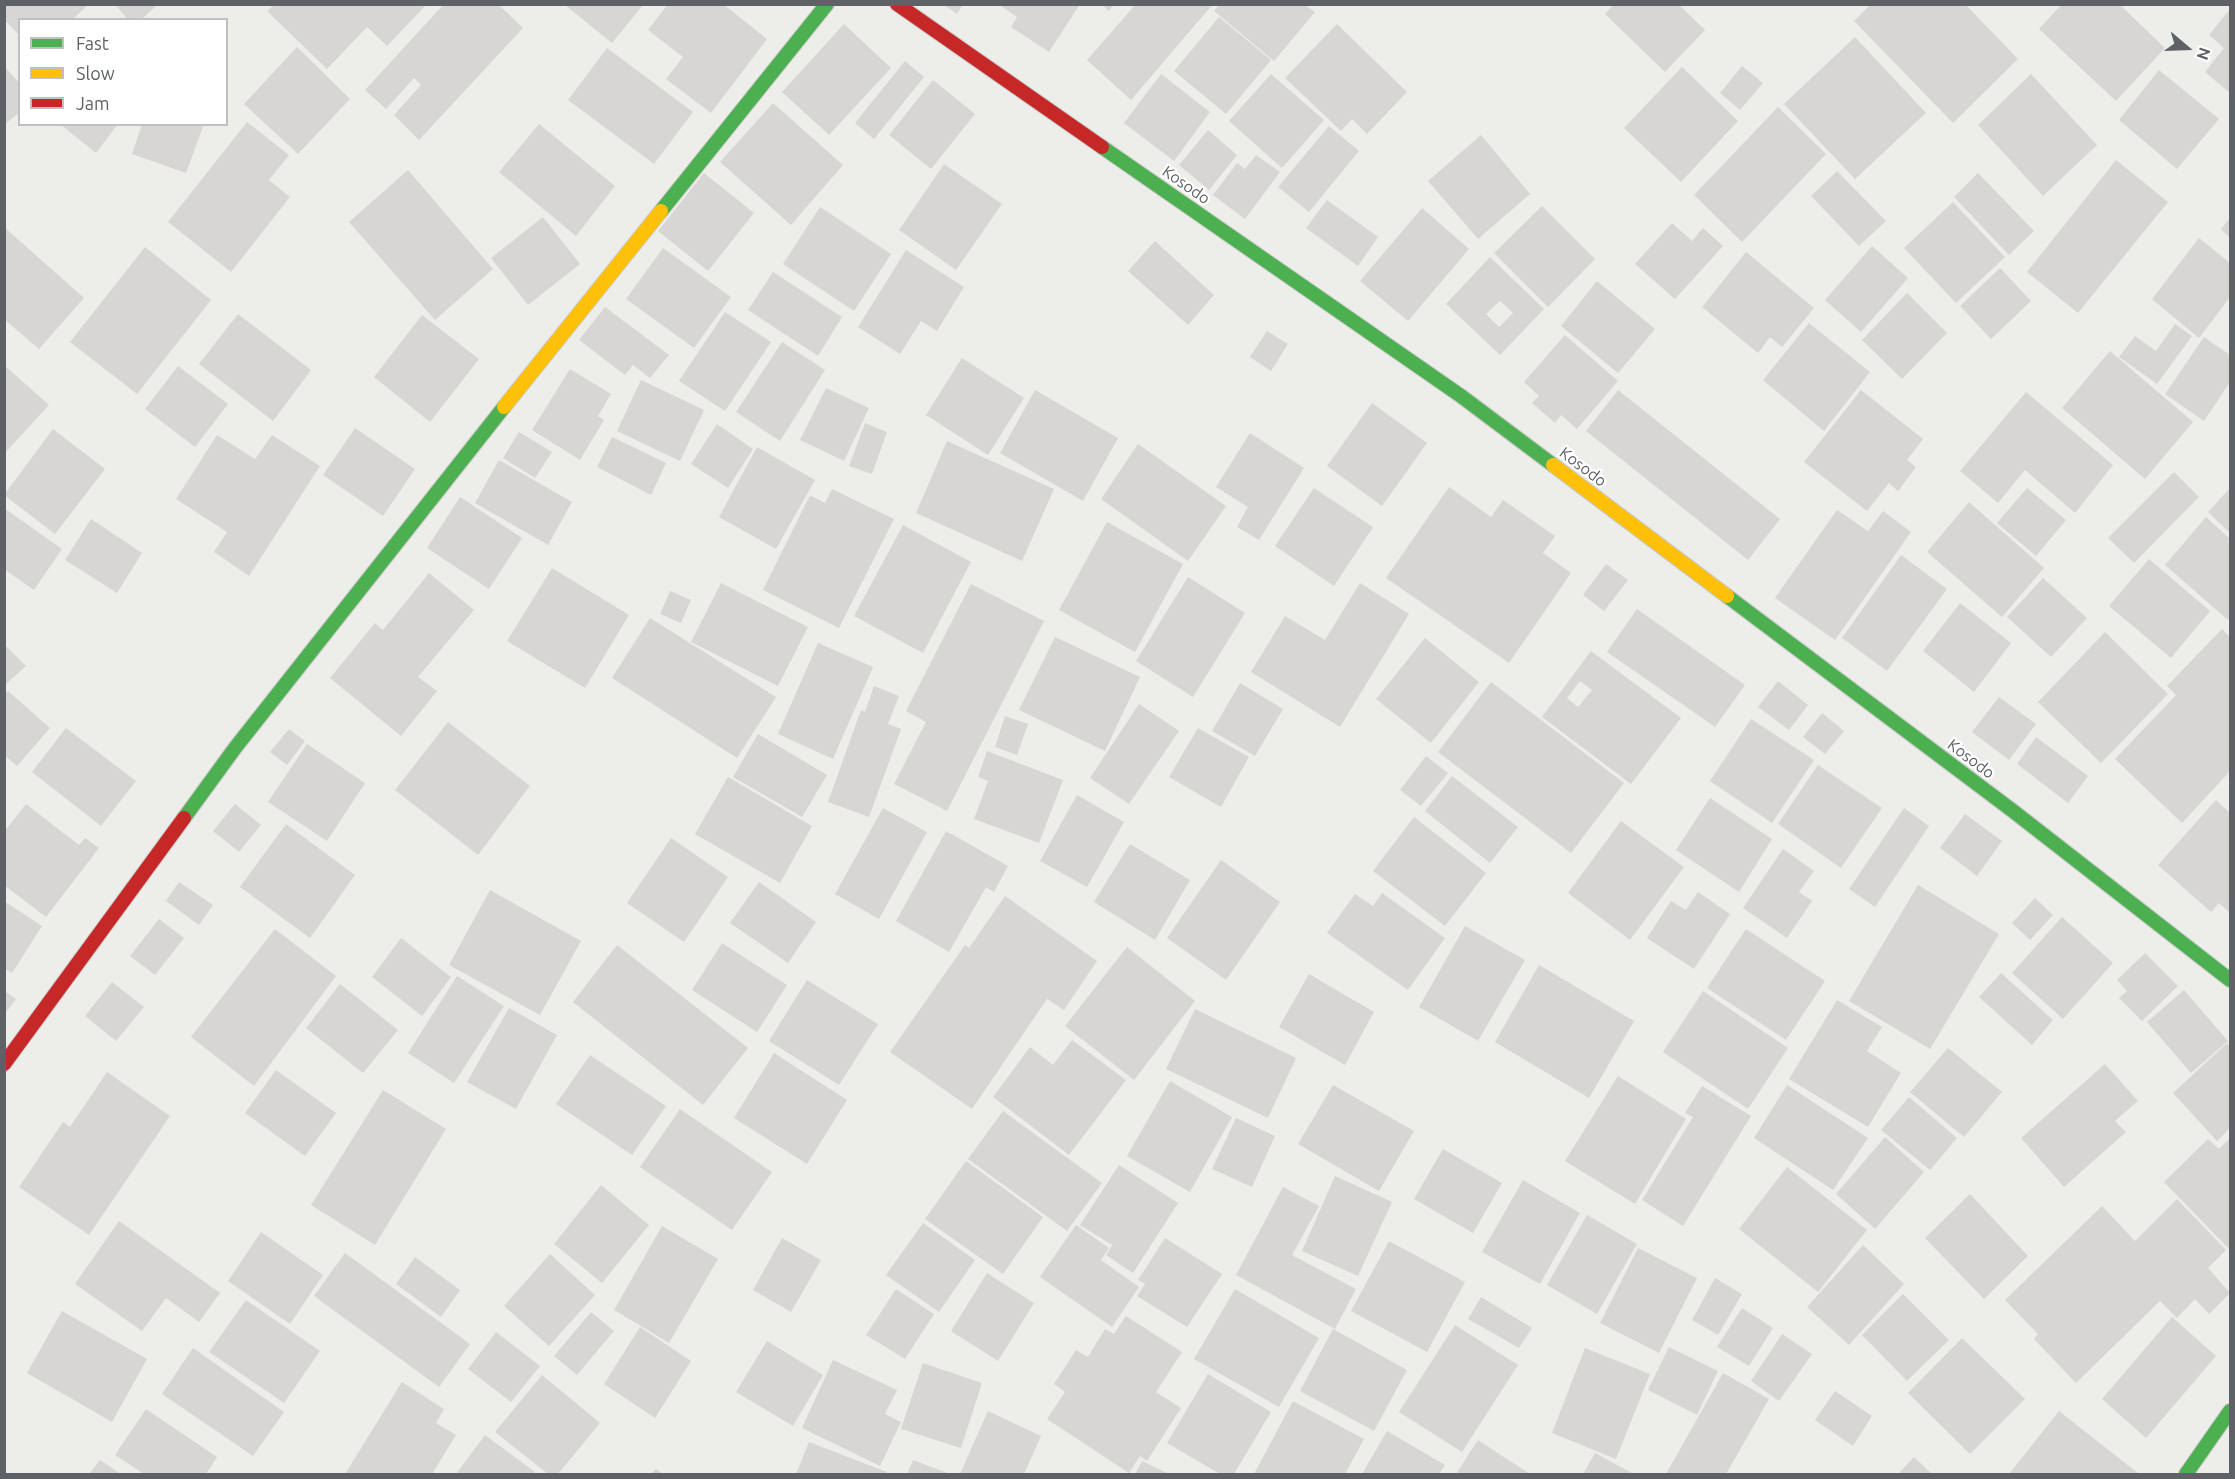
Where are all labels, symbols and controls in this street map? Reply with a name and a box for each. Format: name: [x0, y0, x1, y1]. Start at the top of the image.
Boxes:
legend: [18, 18, 228, 126]
north arrow: [2157, 18, 2217, 78]
text: Fast: [76, 33, 109, 53]
text: N: [2194, 45, 2214, 62]
text: Slow: [76, 63, 115, 83]
text: Jam: [76, 93, 110, 113]
street label: Kosodo: [1158, 162, 1214, 208]
street label: Kosodo: [1556, 443, 1610, 491]
street label: Kosodo: [1944, 735, 1998, 783]

